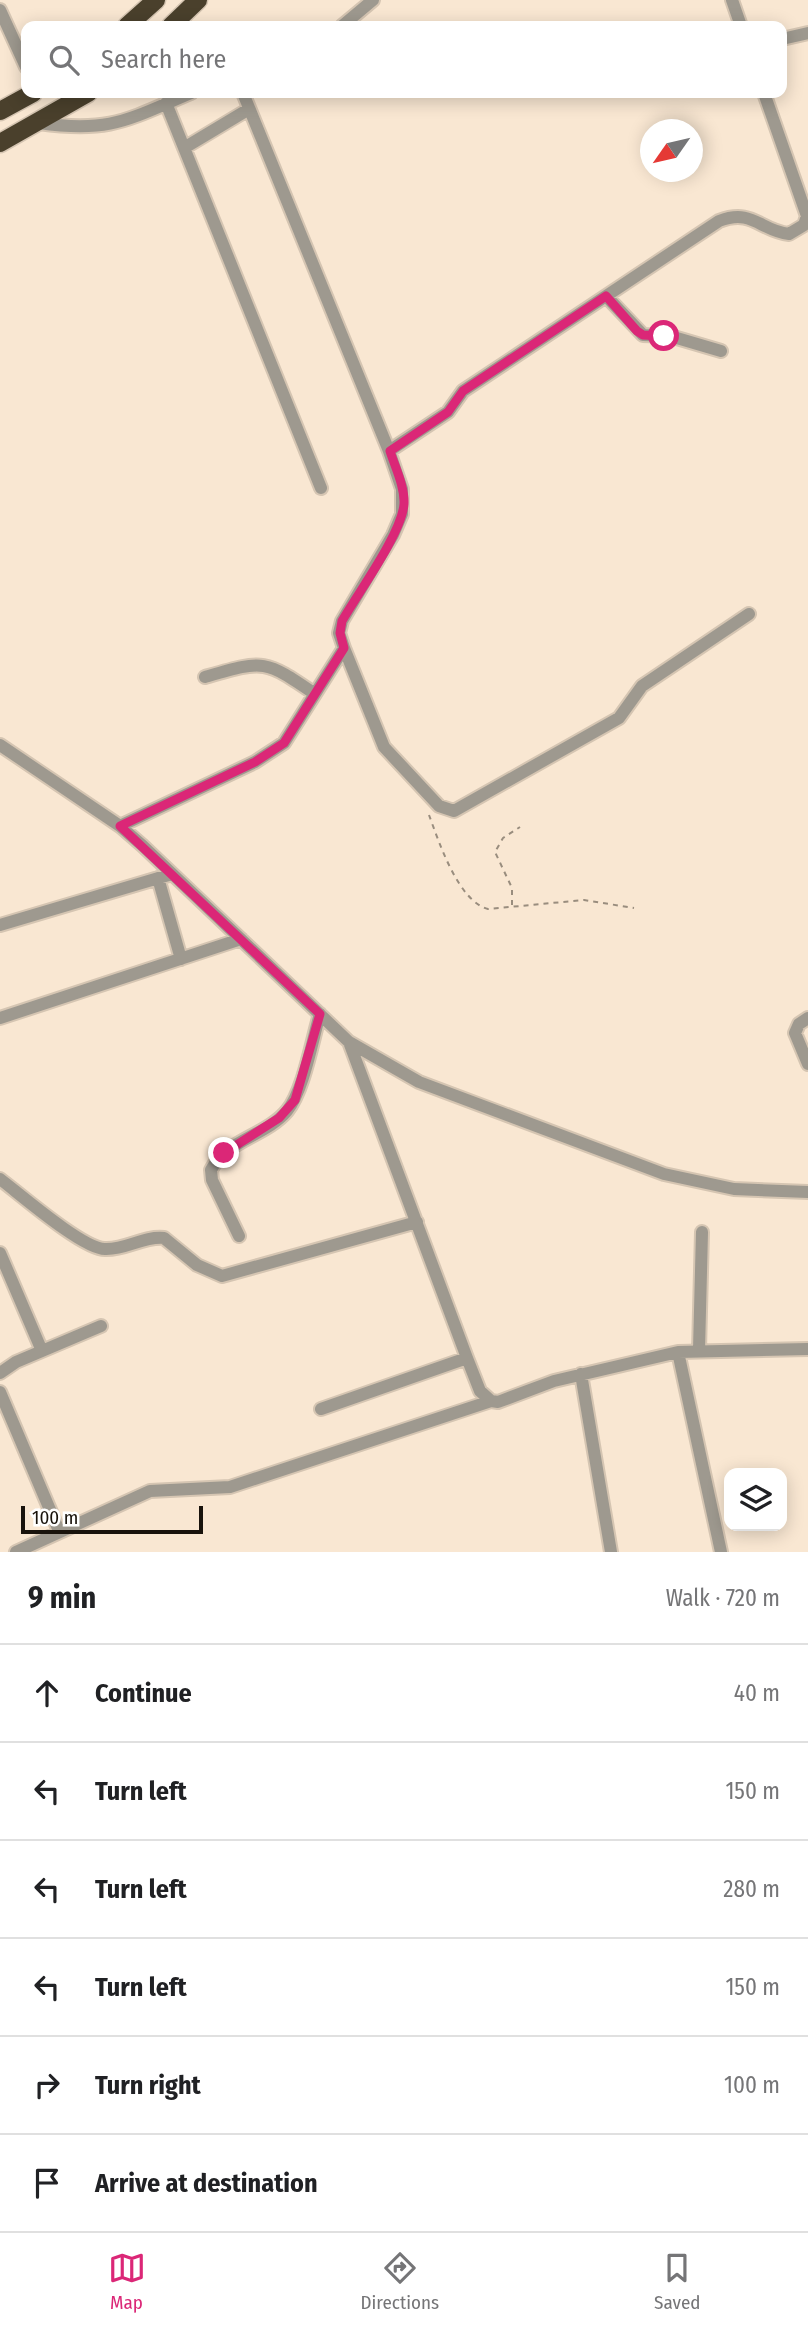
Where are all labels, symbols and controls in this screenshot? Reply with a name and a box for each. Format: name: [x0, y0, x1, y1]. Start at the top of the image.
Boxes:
search box: [21, 21, 787, 98]
icon: search: [45, 41, 83, 79]
text: Search here: [101, 44, 226, 75]
north arrow: [640, 119, 703, 182]
route start: [648, 320, 679, 351]
route end: [208, 1137, 239, 1168]
map controls: [724, 1468, 787, 1531]
button: layers: [724, 1468, 787, 1531]
scale bar: [21, 1503, 203, 1535]
text: 100 m: [32, 1506, 78, 1529]
text: 9 min: [28, 1580, 96, 1616]
text: Walk · 720 m: [666, 1584, 780, 1612]
icon: ahead: [28, 1674, 66, 1712]
text: Continue: [95, 1678, 192, 1709]
text: 40 m: [734, 1679, 780, 1707]
icon: left: [28, 1772, 66, 1810]
text: Turn left: [95, 1776, 187, 1807]
text: 150 m: [725, 1777, 780, 1805]
icon: left: [28, 1870, 66, 1908]
text: Turn left: [95, 1874, 187, 1905]
text: 280 m: [723, 1875, 780, 1903]
icon: left: [28, 1968, 66, 2006]
text: Turn left: [95, 1972, 187, 2003]
text: 150 m: [725, 1973, 780, 2001]
icon: right: [28, 2066, 66, 2104]
text: Turn right: [95, 2070, 201, 2101]
text: 100 m: [724, 2071, 780, 2099]
icon: arrive: [28, 2164, 66, 2202]
text: Arrive at destination: [95, 2168, 318, 2199]
tab: Map: [108, 2249, 146, 2314]
tab: Directions: [361, 2249, 439, 2314]
tab: Saved: [654, 2249, 700, 2314]

